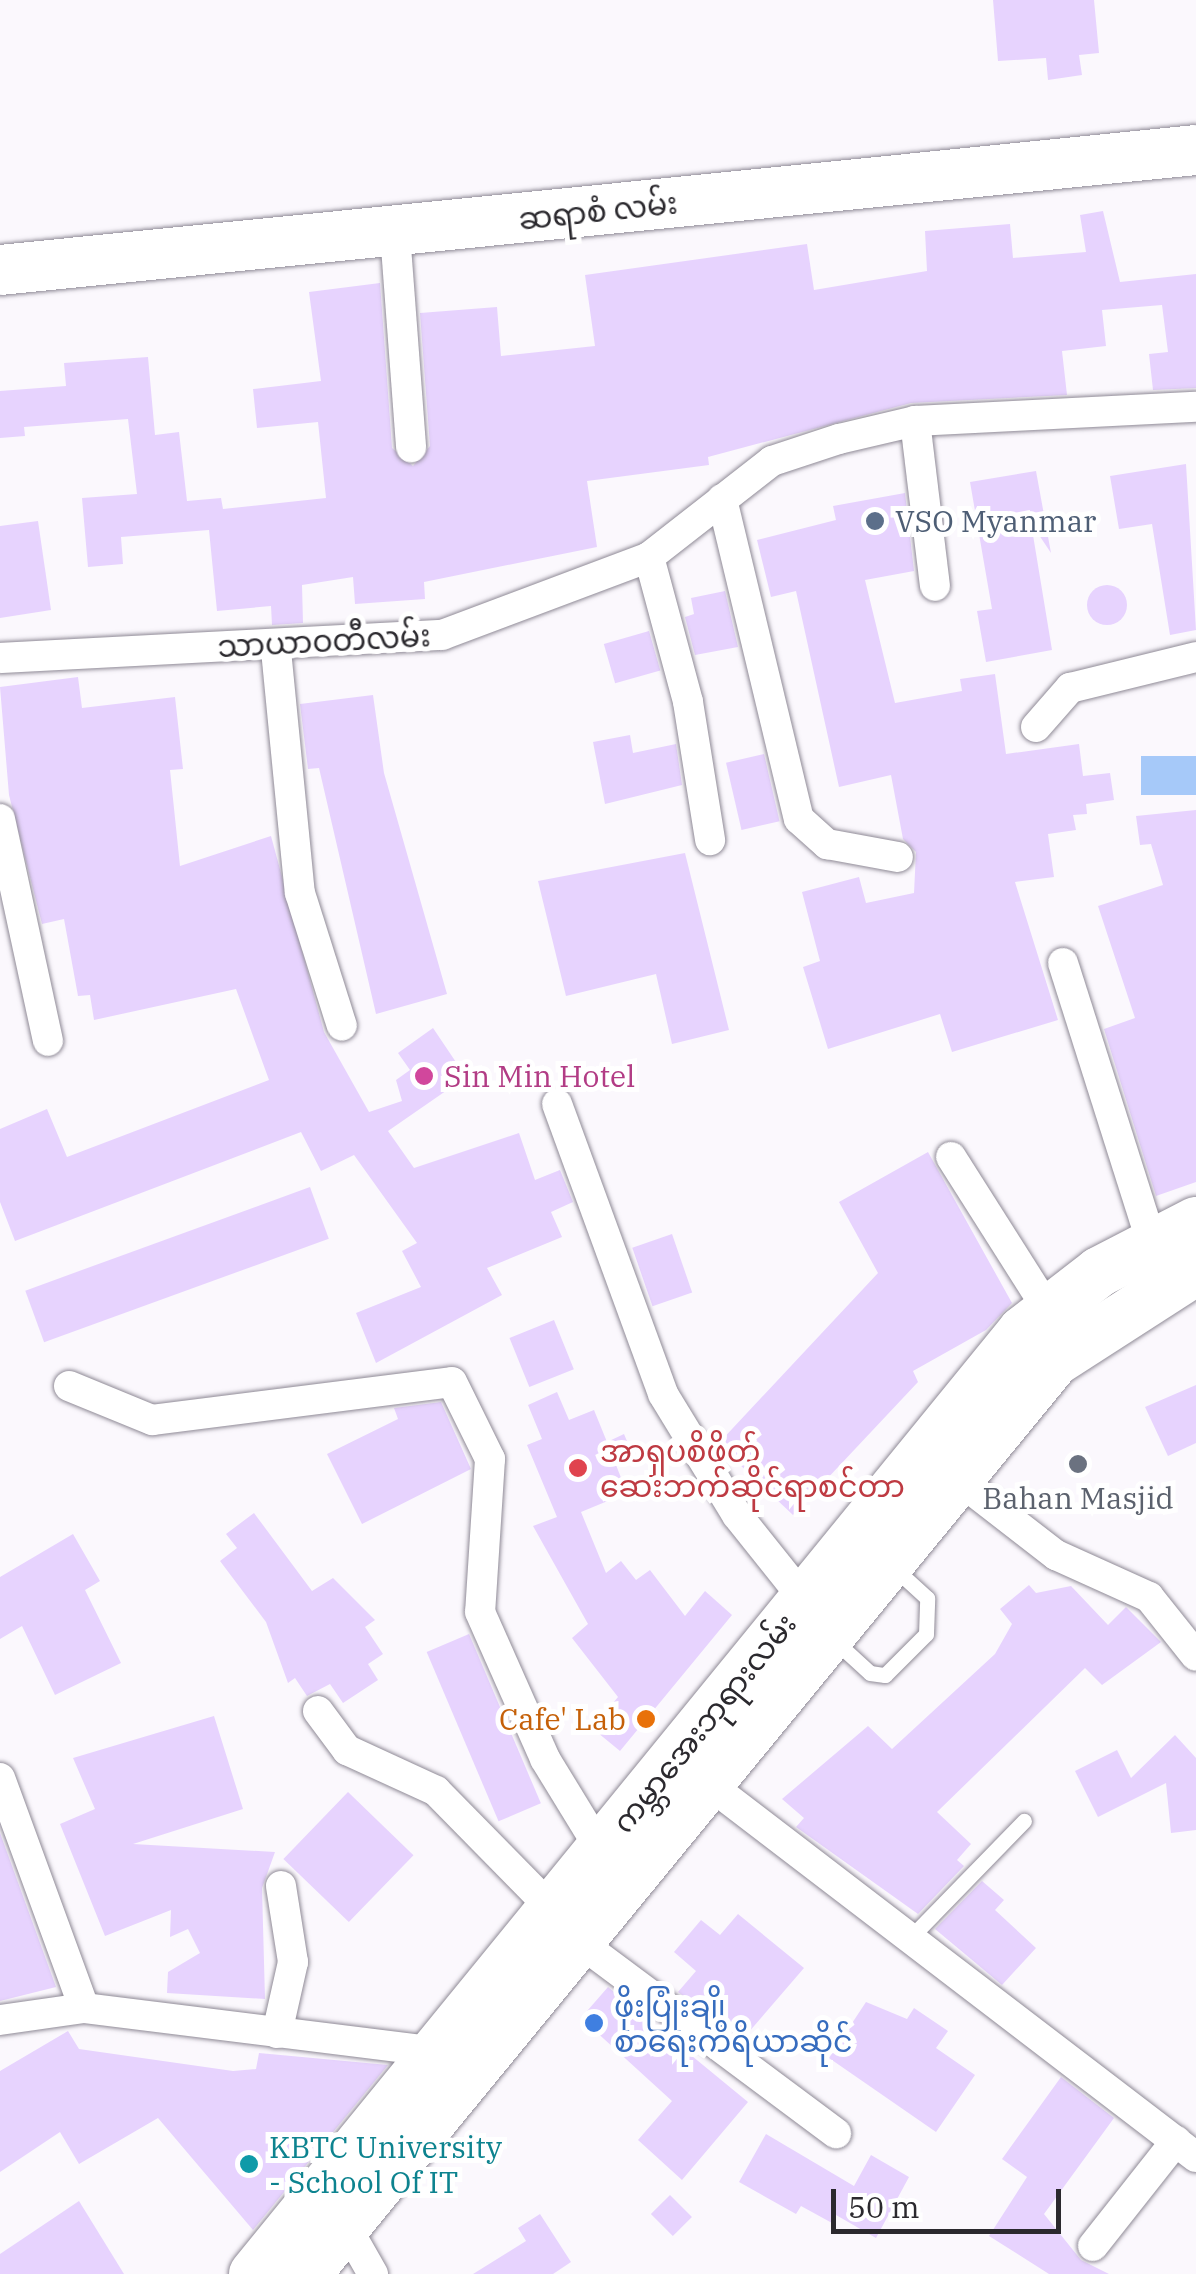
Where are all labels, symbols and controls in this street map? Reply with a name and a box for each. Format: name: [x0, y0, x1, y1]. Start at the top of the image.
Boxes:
street label: ဆရာစံ လမ်း: [517, 185, 679, 237]
place label: VSO Myanmar: [895, 503, 1096, 539]
marker: VSO Myanmar: [864, 510, 886, 532]
street label: သာယာဝတီလမ်း: [217, 617, 431, 665]
place label: Sin Min Hotel: [444, 1058, 635, 1094]
marker: Sin Min Hotel: [413, 1065, 435, 1087]
place label: အာရှပစိဖိတ် ဆေးဘက်ဆိုင်ရာစင်တာ: [600, 1433, 905, 1504]
marker: Bahan Masjid: [1067, 1453, 1089, 1475]
marker: အာရှပစိဖိတ် ဆေးဘက်ဆိုင်ရာစင်တာ: [565, 1455, 591, 1481]
place label: Bahan Masjid: [982, 1480, 1174, 1516]
street label: ကမ္ဘာအေးဘုရားလမ်း: [605, 1606, 803, 1840]
place label: Cafe' Lab: [499, 1701, 626, 1737]
marker: Cafe' Lab: [635, 1708, 657, 1730]
place label: ဖိုးပြုံးချို စာရေးကိရိယာဆိုင်: [614, 1988, 853, 2058]
marker: ဖိုးပြုံးချို စာရေးကိရိယာဆိုင်: [583, 2012, 605, 2034]
place label: KBTC University - School Of IT: [269, 2129, 502, 2200]
marker: KBTC University - School Of IT: [238, 2153, 260, 2175]
scale bar: [836, 2169, 1066, 2231]
text: 50 m: [848, 2187, 920, 2226]

